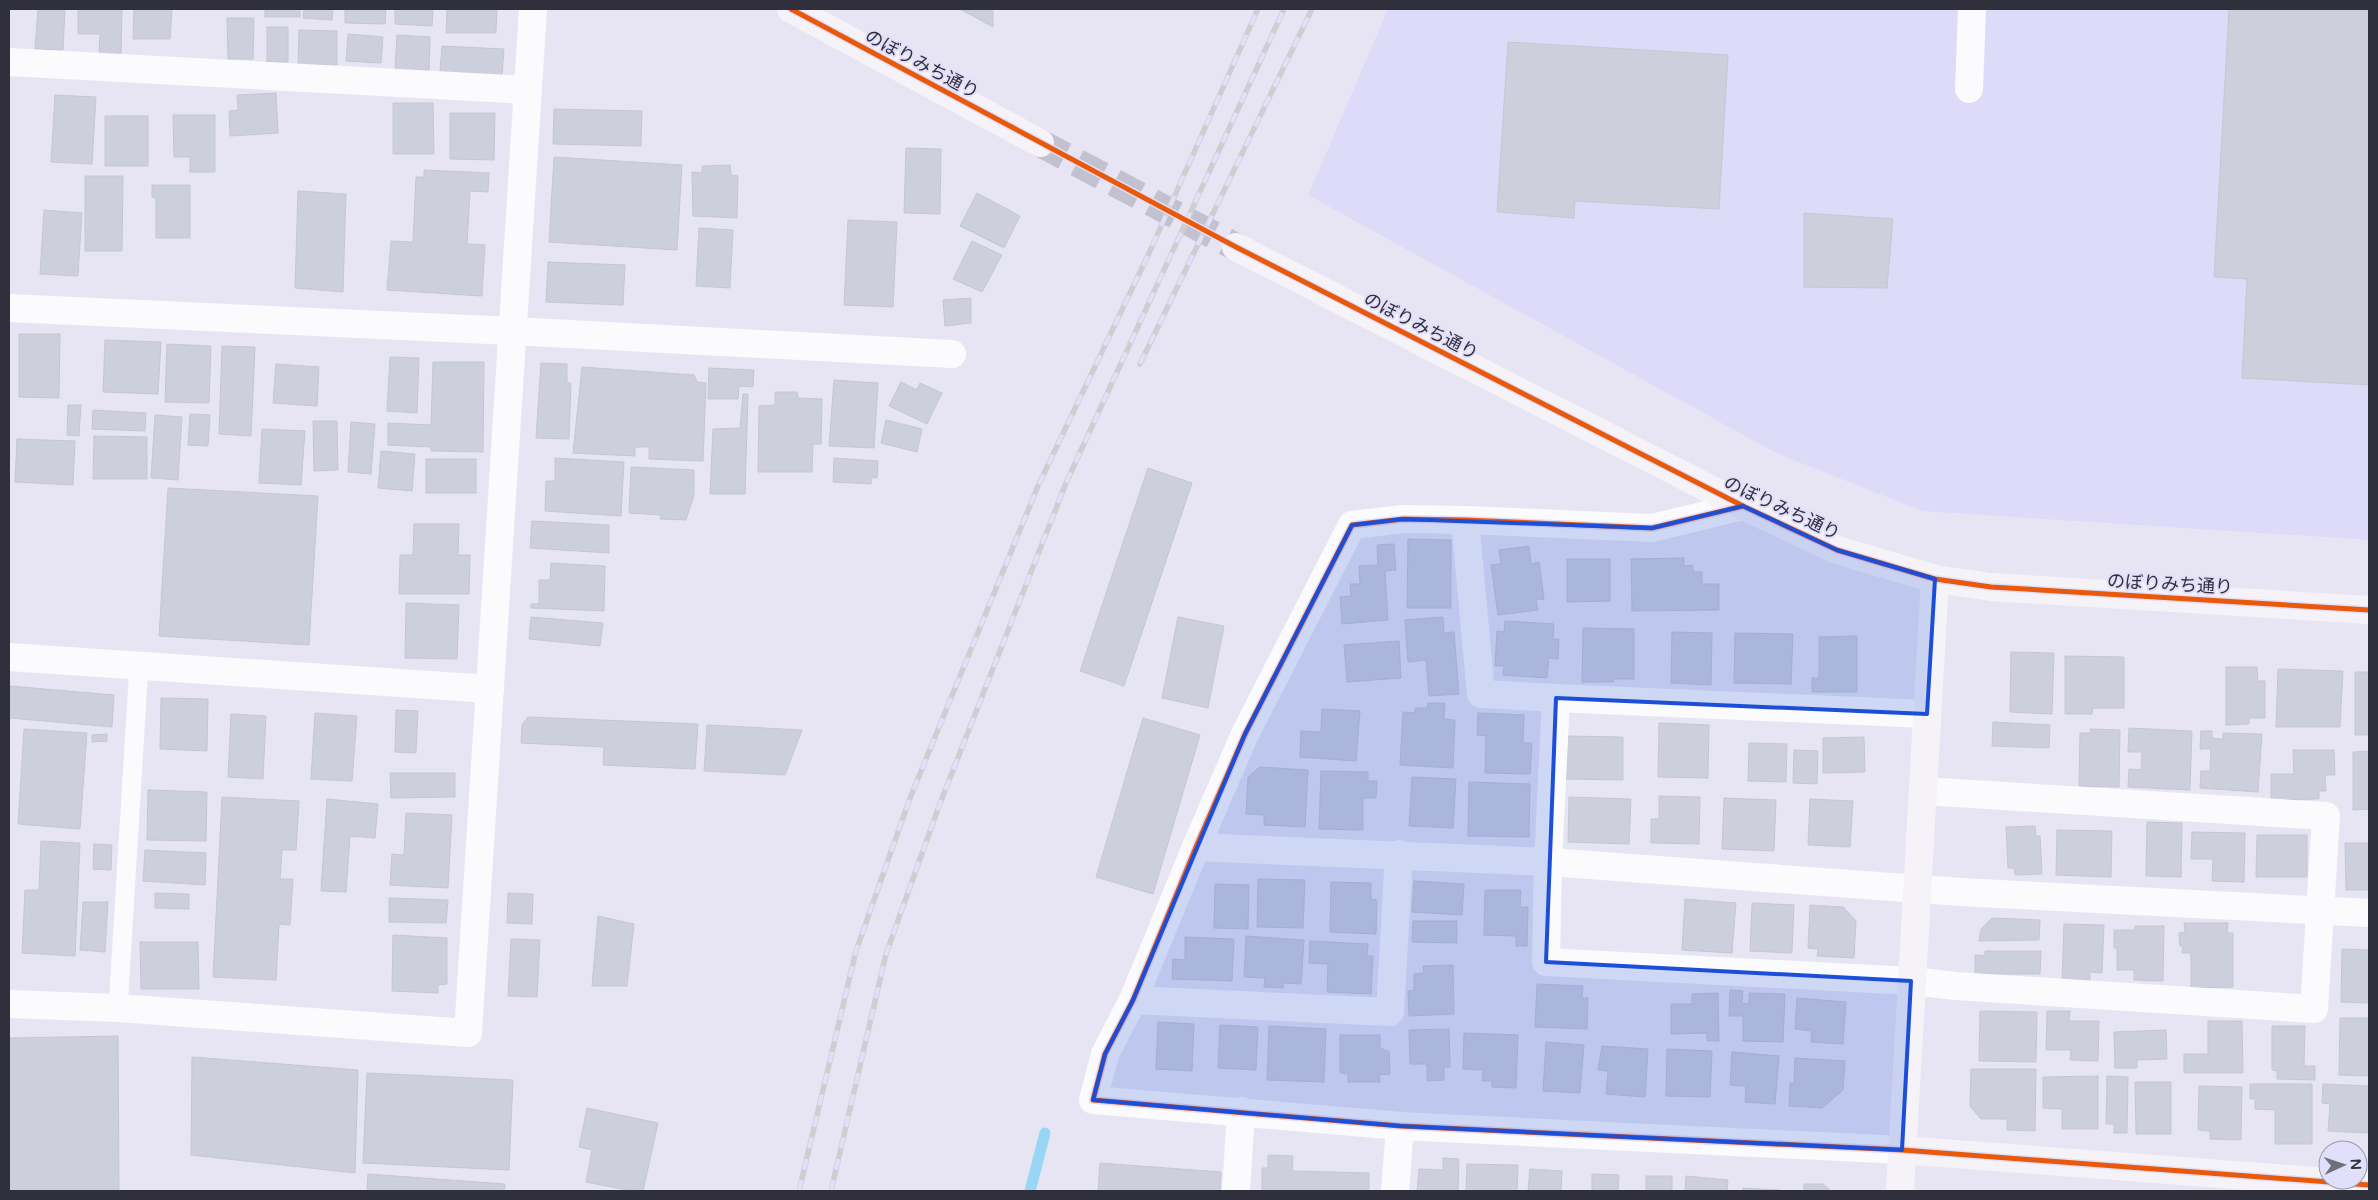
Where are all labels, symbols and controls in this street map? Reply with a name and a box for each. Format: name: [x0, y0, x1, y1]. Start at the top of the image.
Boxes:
street label: のぼりみち通り: [861, 25, 983, 103]
street label: のぼりみち通り: [1360, 288, 1482, 364]
street label: のぼりみち通り: [1720, 471, 1844, 545]
street label: のぼりみち通り: [2107, 570, 2233, 598]
north arrow: [2318, 1140, 2368, 1190]
text: N: [2347, 1158, 2364, 1170]

